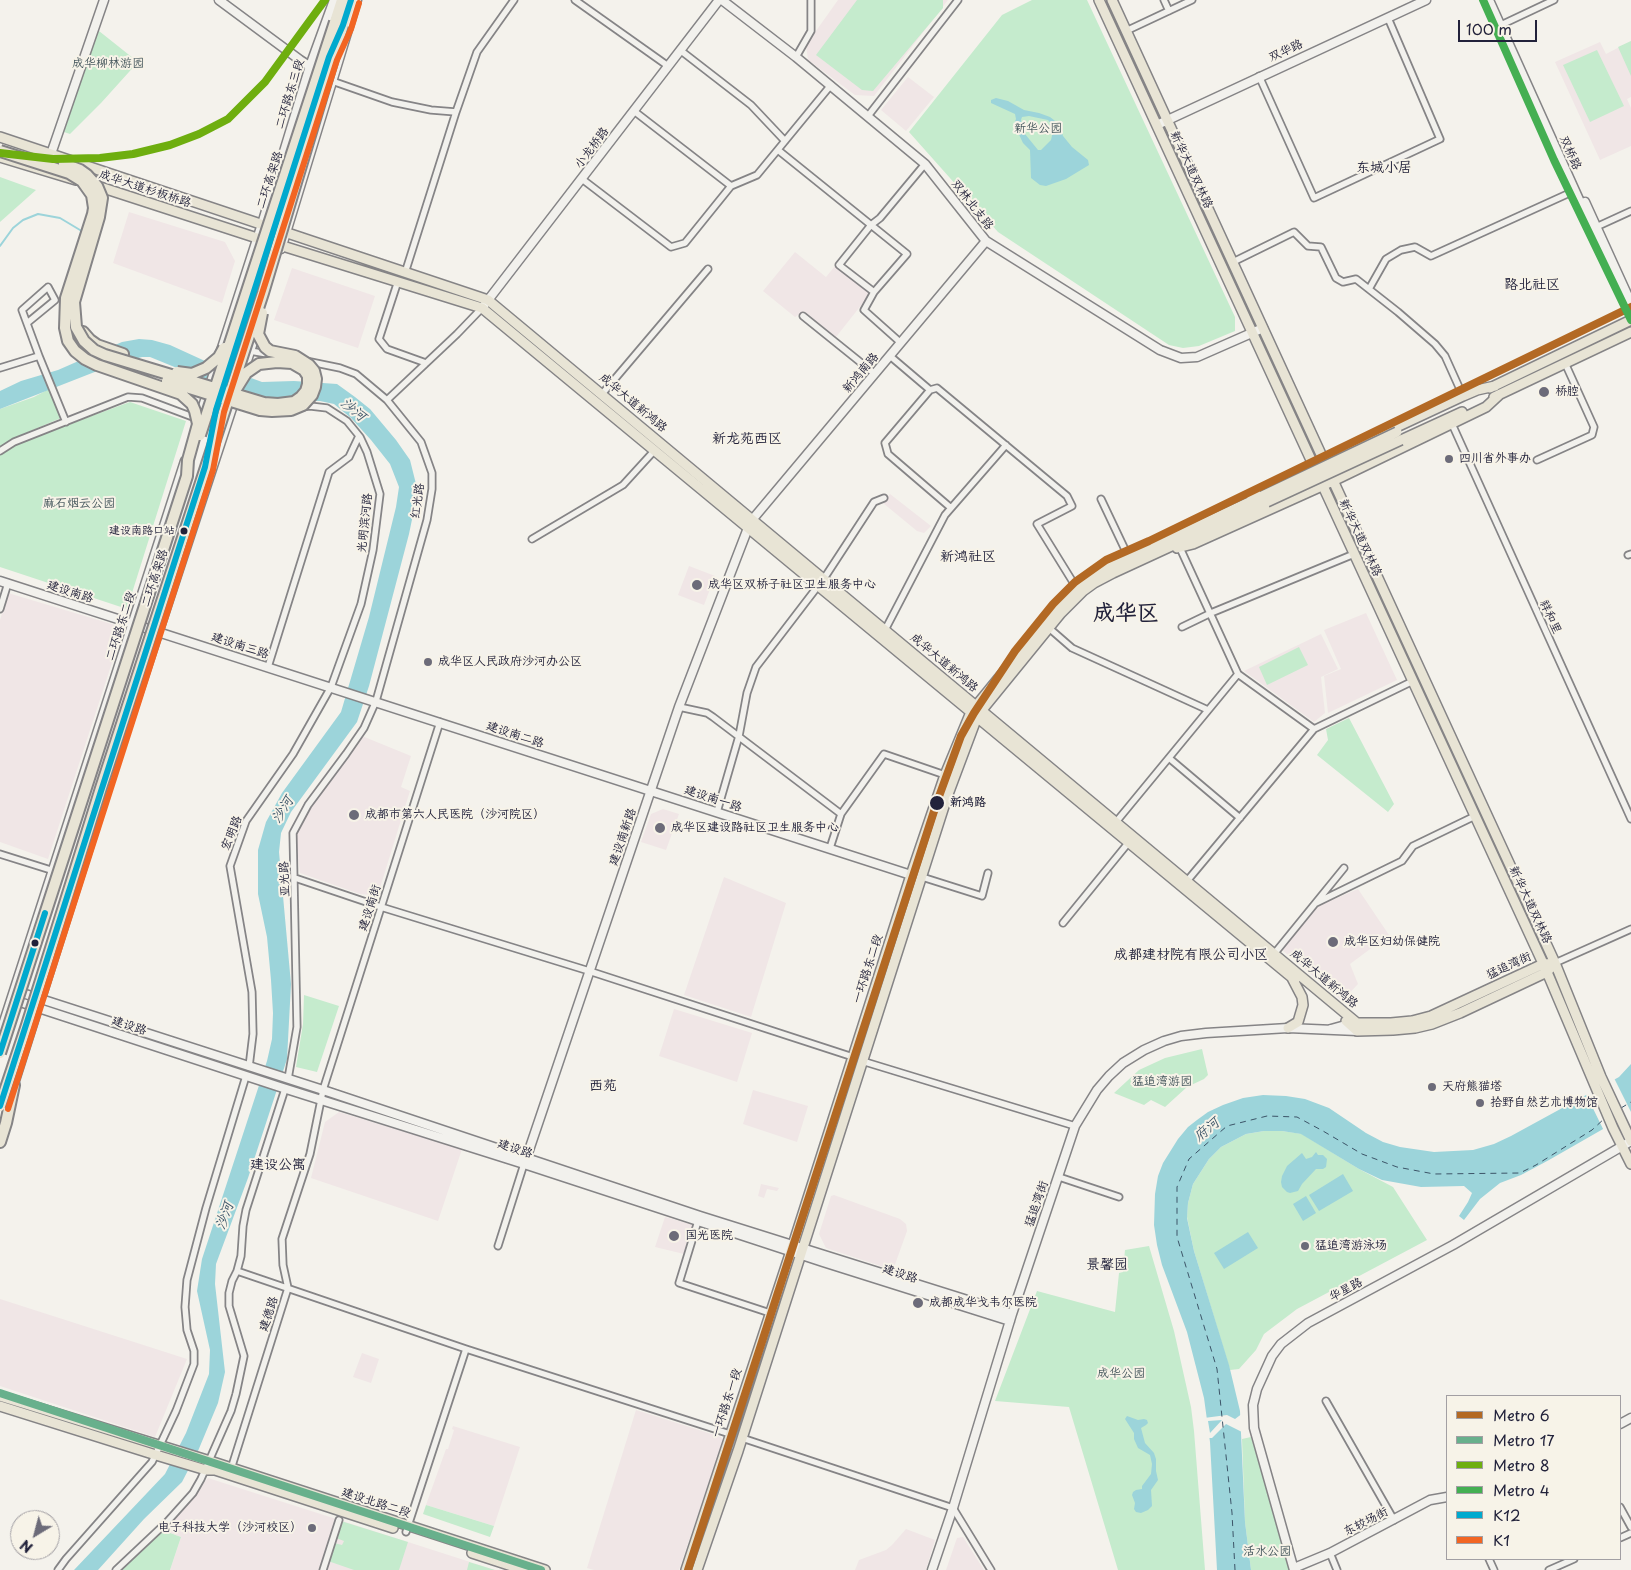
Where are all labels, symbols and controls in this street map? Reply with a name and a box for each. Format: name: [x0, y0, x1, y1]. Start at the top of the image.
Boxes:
scale bar: [1461, 10, 1540, 42]
text: 100 m: [1466, 17, 1512, 40]
street label: 双华路: [1267, 37, 1305, 65]
park label: 成华柳林游园: [72, 57, 144, 71]
street label: 二环路东三段: [273, 57, 307, 131]
park label: 新华公园: [1014, 122, 1062, 136]
street label: 小龙桥路: [572, 124, 612, 172]
street label: 新华大道双林路: [1167, 129, 1215, 211]
street label: 双桥路: [1556, 134, 1584, 172]
street label: 二环高架路: [254, 149, 286, 211]
district label: 东城小居: [1356, 160, 1412, 176]
street label: 成华大道杉板桥路: [97, 167, 193, 211]
street label: 双林北支路: [948, 177, 996, 233]
district label: 路北社区: [1504, 277, 1560, 293]
street label: 新鸿南路: [840, 350, 882, 396]
street label: 成华大道新鸿路: [596, 370, 670, 436]
marker: 桥腔: [1537, 385, 1551, 399]
place label: 桥腔: [1555, 385, 1579, 399]
water label: 沙河: [337, 395, 369, 425]
district label: 新龙苑西区: [712, 431, 782, 447]
place label: 四川省外事办: [1459, 452, 1531, 466]
marker: 四川省外事办: [1443, 453, 1455, 465]
street label: 红光路: [408, 482, 428, 520]
street label: 光明滨河路: [355, 492, 375, 554]
park label: 麻石烟云公园: [43, 497, 115, 511]
street label: 新华大道双林路: [1336, 497, 1384, 579]
place label: 建设南路口站: [109, 524, 175, 538]
marker: 建设南路口站: [179, 526, 189, 536]
street label: 二环高架路: [139, 547, 171, 609]
district label: 新鸿社区: [940, 549, 996, 565]
street label: 建设南路: [45, 578, 95, 606]
marker: 成华区双桥子社区卫生服务中心: [690, 578, 704, 592]
place label: 成华区双桥子社区卫生服务中心: [708, 578, 876, 592]
street label: 二环路东二段: [103, 590, 139, 662]
street label: 祥和里: [1536, 598, 1564, 636]
district label: 成华区: [1093, 601, 1159, 627]
street label: 建设南三路: [209, 630, 271, 662]
street label: 成华大道新鸿路: [907, 630, 981, 696]
place label: 成华区人民政府沙河办公区: [438, 655, 582, 669]
marker: 成华区人民政府沙河办公区: [422, 656, 434, 668]
street label: 建设南二路: [484, 719, 546, 751]
street label: 建设南一路: [682, 783, 744, 815]
water label: 沙河: [268, 794, 298, 826]
marker: 新鸿路: [928, 794, 946, 812]
place label: 新鸿路: [950, 796, 986, 810]
street label: 建设南新路: [606, 806, 640, 868]
marker: 成都市第六人民医院（沙河院区）: [347, 808, 361, 822]
place label: 成都市第六人民医院（沙河院区）: [365, 808, 545, 822]
street label: 宏明路: [219, 814, 245, 852]
marker: 成华区建设路社区卫生服务中心: [653, 821, 667, 835]
place label: 成华区建设路社区卫生服务中心: [671, 821, 839, 835]
street label: 亚光路: [277, 861, 293, 897]
street label: 新华大道双林路: [1506, 864, 1554, 946]
street label: 建设南街: [356, 883, 384, 933]
street label: 一环路东二段: [850, 933, 886, 1005]
marker: 成华区妇幼保健院: [1326, 935, 1340, 949]
place label: 成华区妇幼保健院: [1344, 935, 1440, 949]
unlabelled marker: [30, 938, 40, 948]
street label: 成华大道新鸿路: [1287, 946, 1361, 1012]
district label: 成都建材院有限公司小区: [1114, 947, 1268, 963]
street label: 猛追湾街: [1484, 949, 1534, 983]
street label: 建设路: [110, 1014, 148, 1038]
park label: 猛追湾游园: [1132, 1075, 1192, 1089]
district label: 西苑: [589, 1078, 617, 1094]
place label: 天府熊猫塔: [1442, 1080, 1502, 1094]
marker: 天府熊猫塔: [1426, 1081, 1438, 1093]
place label: 拾野自然艺术博物馆: [1490, 1096, 1598, 1110]
marker: 拾野自然艺术博物馆: [1474, 1097, 1486, 1109]
water label: 府河: [1191, 1115, 1223, 1145]
street label: 建设路: [496, 1137, 534, 1161]
district label: 建设公寓: [250, 1157, 306, 1173]
street label: 猛追湾街: [1022, 1179, 1052, 1229]
water label: 沙河: [212, 1200, 238, 1232]
marker: 国光医院: [667, 1229, 681, 1243]
place label: 国光医院: [685, 1229, 733, 1243]
place label: 猛追湾游泳场: [1315, 1239, 1387, 1253]
marker: 猛追湾游泳场: [1299, 1240, 1311, 1252]
district label: 景馨园: [1086, 1257, 1128, 1273]
street label: 建设路: [881, 1262, 919, 1286]
street label: 华星路: [1327, 1275, 1365, 1305]
street label: 建德路: [257, 1295, 281, 1333]
marker: 成都成华戈韦尔医院: [911, 1296, 925, 1310]
place label: 成都成华戈韦尔医院: [929, 1296, 1037, 1310]
street label: 一环路东一段: [709, 1367, 745, 1439]
park label: 成华公园: [1097, 1367, 1145, 1381]
legend: [1446, 1395, 1621, 1560]
text: Metro 6: [1493, 1403, 1550, 1426]
text: Metro 17: [1493, 1428, 1555, 1451]
text: Metro 8: [1493, 1453, 1550, 1476]
text: Metro 4: [1493, 1478, 1550, 1501]
street label: 建设北路二段: [340, 1485, 412, 1521]
text: K12: [1493, 1503, 1521, 1526]
street label: 东较场街: [1341, 1505, 1391, 1539]
north arrow: [10, 1510, 60, 1560]
place label: 电子科技大学（沙河校区）: [158, 1521, 302, 1535]
marker: 电子科技大学（沙河校区）: [306, 1522, 318, 1534]
text: K1: [1493, 1528, 1510, 1551]
text: N: [16, 1535, 37, 1558]
park label: 活水公园: [1243, 1545, 1291, 1559]

